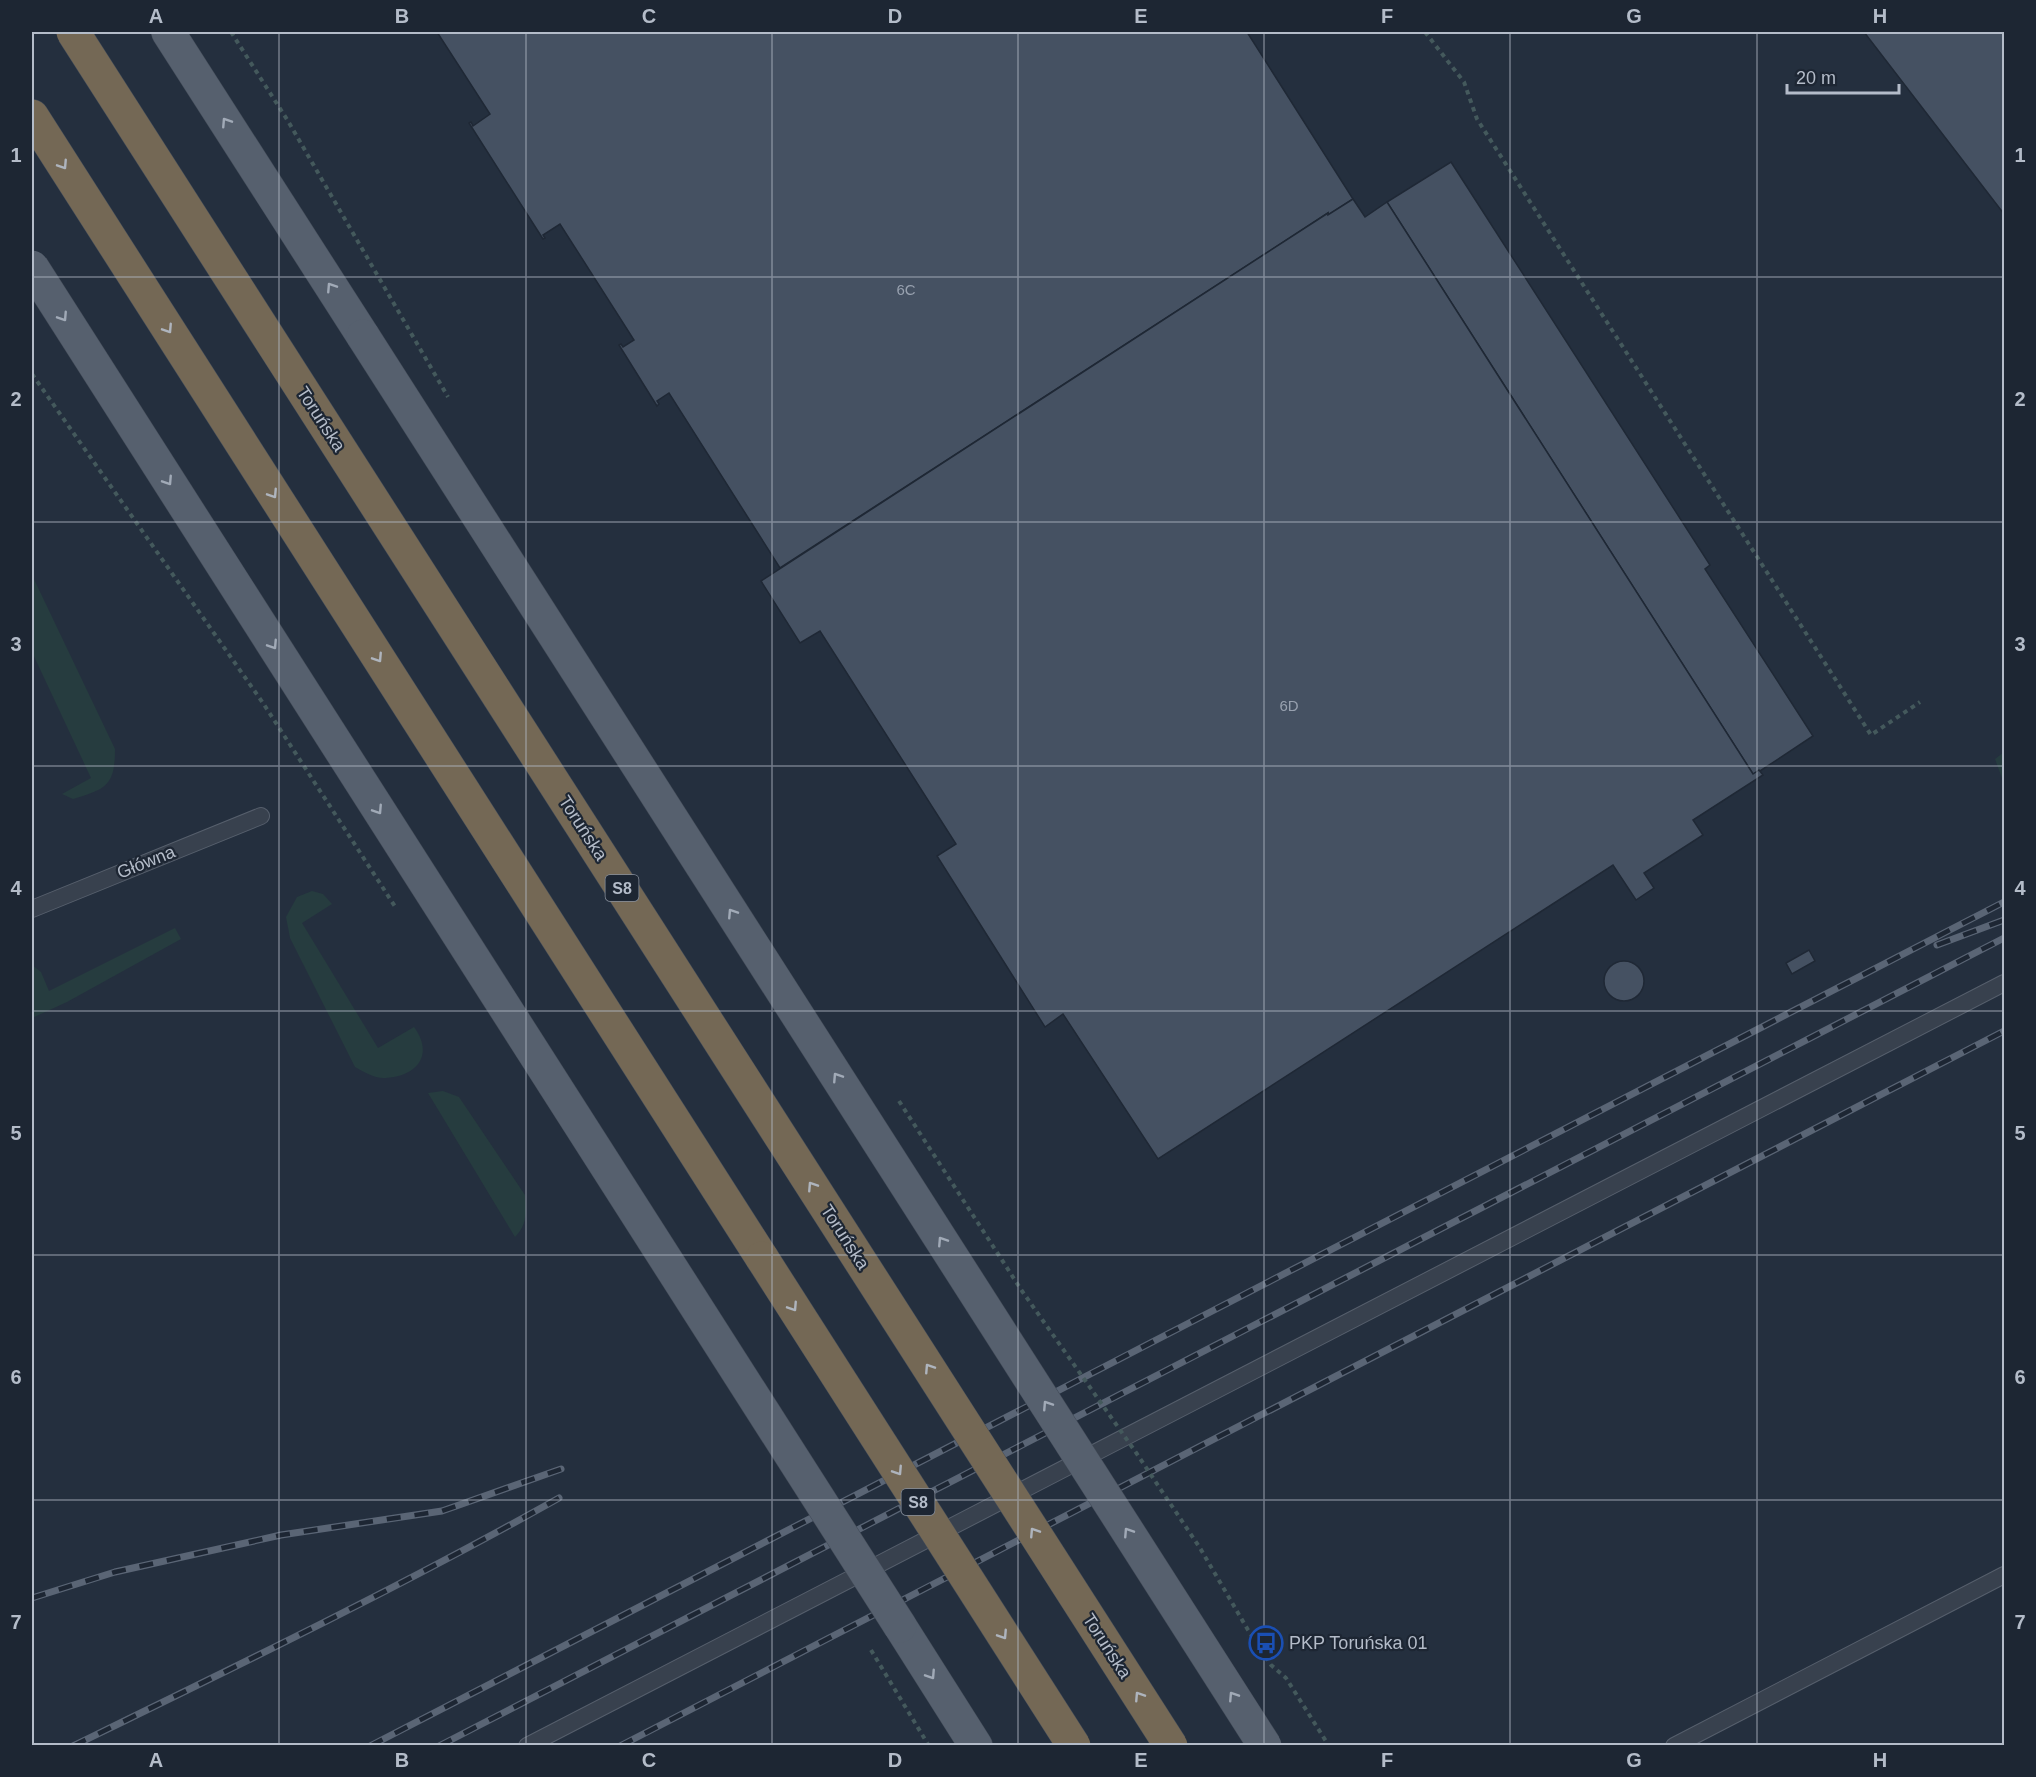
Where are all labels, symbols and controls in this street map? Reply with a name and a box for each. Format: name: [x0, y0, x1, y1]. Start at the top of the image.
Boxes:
text: A: [149, 5, 163, 27]
text: B: [395, 5, 409, 27]
text: C: [642, 5, 656, 27]
text: D: [888, 5, 902, 27]
text: E: [1134, 5, 1148, 27]
text: F: [1381, 5, 1393, 27]
text: G: [1626, 5, 1642, 27]
text: H: [1873, 5, 1887, 27]
scale bar: [1787, 57, 1900, 95]
text: 20 m: [1796, 68, 1836, 88]
one-way arrow: [221, 118, 233, 128]
text: 1: [10, 144, 22, 166]
text: 1: [2014, 144, 2026, 166]
one-way arrow: [56, 158, 67, 169]
house number: 6C: [896, 281, 916, 298]
one-way arrow: [327, 282, 338, 293]
one-way arrow: [56, 310, 67, 321]
one-way arrow: [161, 323, 172, 334]
street label: Toruńska: [293, 383, 350, 456]
text: 2: [10, 388, 22, 410]
text: 2: [2014, 388, 2026, 410]
one-way arrow: [161, 474, 172, 485]
one-way arrow: [266, 487, 277, 498]
text: 3: [10, 633, 22, 655]
text: 3: [2014, 633, 2026, 655]
one-way arrow: [266, 638, 277, 649]
one-way arrow: [371, 652, 383, 662]
house number: 6D: [1279, 697, 1299, 714]
street label: Toruńska: [555, 792, 612, 865]
one-way arrow: [371, 803, 382, 814]
street label: Główna: [114, 841, 179, 883]
road number: S8: [606, 875, 638, 901]
text: 4: [10, 877, 22, 899]
text: 4: [2014, 877, 2026, 899]
one-way arrow: [728, 908, 739, 919]
one-way arrow: [832, 1073, 844, 1083]
text: 5: [10, 1122, 22, 1144]
text: 5: [2014, 1122, 2026, 1144]
one-way arrow: [808, 1182, 820, 1192]
street label: Toruńska: [817, 1201, 874, 1274]
one-way arrow: [938, 1237, 949, 1248]
one-way arrow: [786, 1300, 797, 1311]
one-way arrow: [924, 1364, 936, 1374]
text: 6: [10, 1366, 22, 1388]
text: 6: [2014, 1366, 2026, 1388]
one-way arrow: [1043, 1401, 1054, 1412]
one-way arrow: [891, 1465, 903, 1475]
road number: S8: [902, 1489, 934, 1515]
one-way arrow: [1030, 1528, 1041, 1539]
one-way arrow: [1124, 1528, 1136, 1538]
street label: Toruńska: [1079, 1610, 1136, 1683]
text: 7: [10, 1611, 22, 1633]
text: 7: [2014, 1611, 2026, 1633]
bus stop icon: PKP Toruńska 01: [1248, 1625, 1284, 1661]
one-way arrow: [996, 1629, 1008, 1639]
place label: PKP Toruńska 01: [1289, 1633, 1427, 1653]
one-way arrow: [924, 1668, 935, 1679]
one-way arrow: [1135, 1692, 1146, 1703]
one-way arrow: [1229, 1692, 1241, 1702]
text: A: [149, 1749, 163, 1771]
text: B: [395, 1749, 409, 1771]
text: C: [642, 1749, 656, 1771]
text: D: [888, 1749, 902, 1771]
text: E: [1134, 1749, 1148, 1771]
text: F: [1381, 1749, 1393, 1771]
text: G: [1626, 1749, 1642, 1771]
text: H: [1873, 1749, 1887, 1771]

